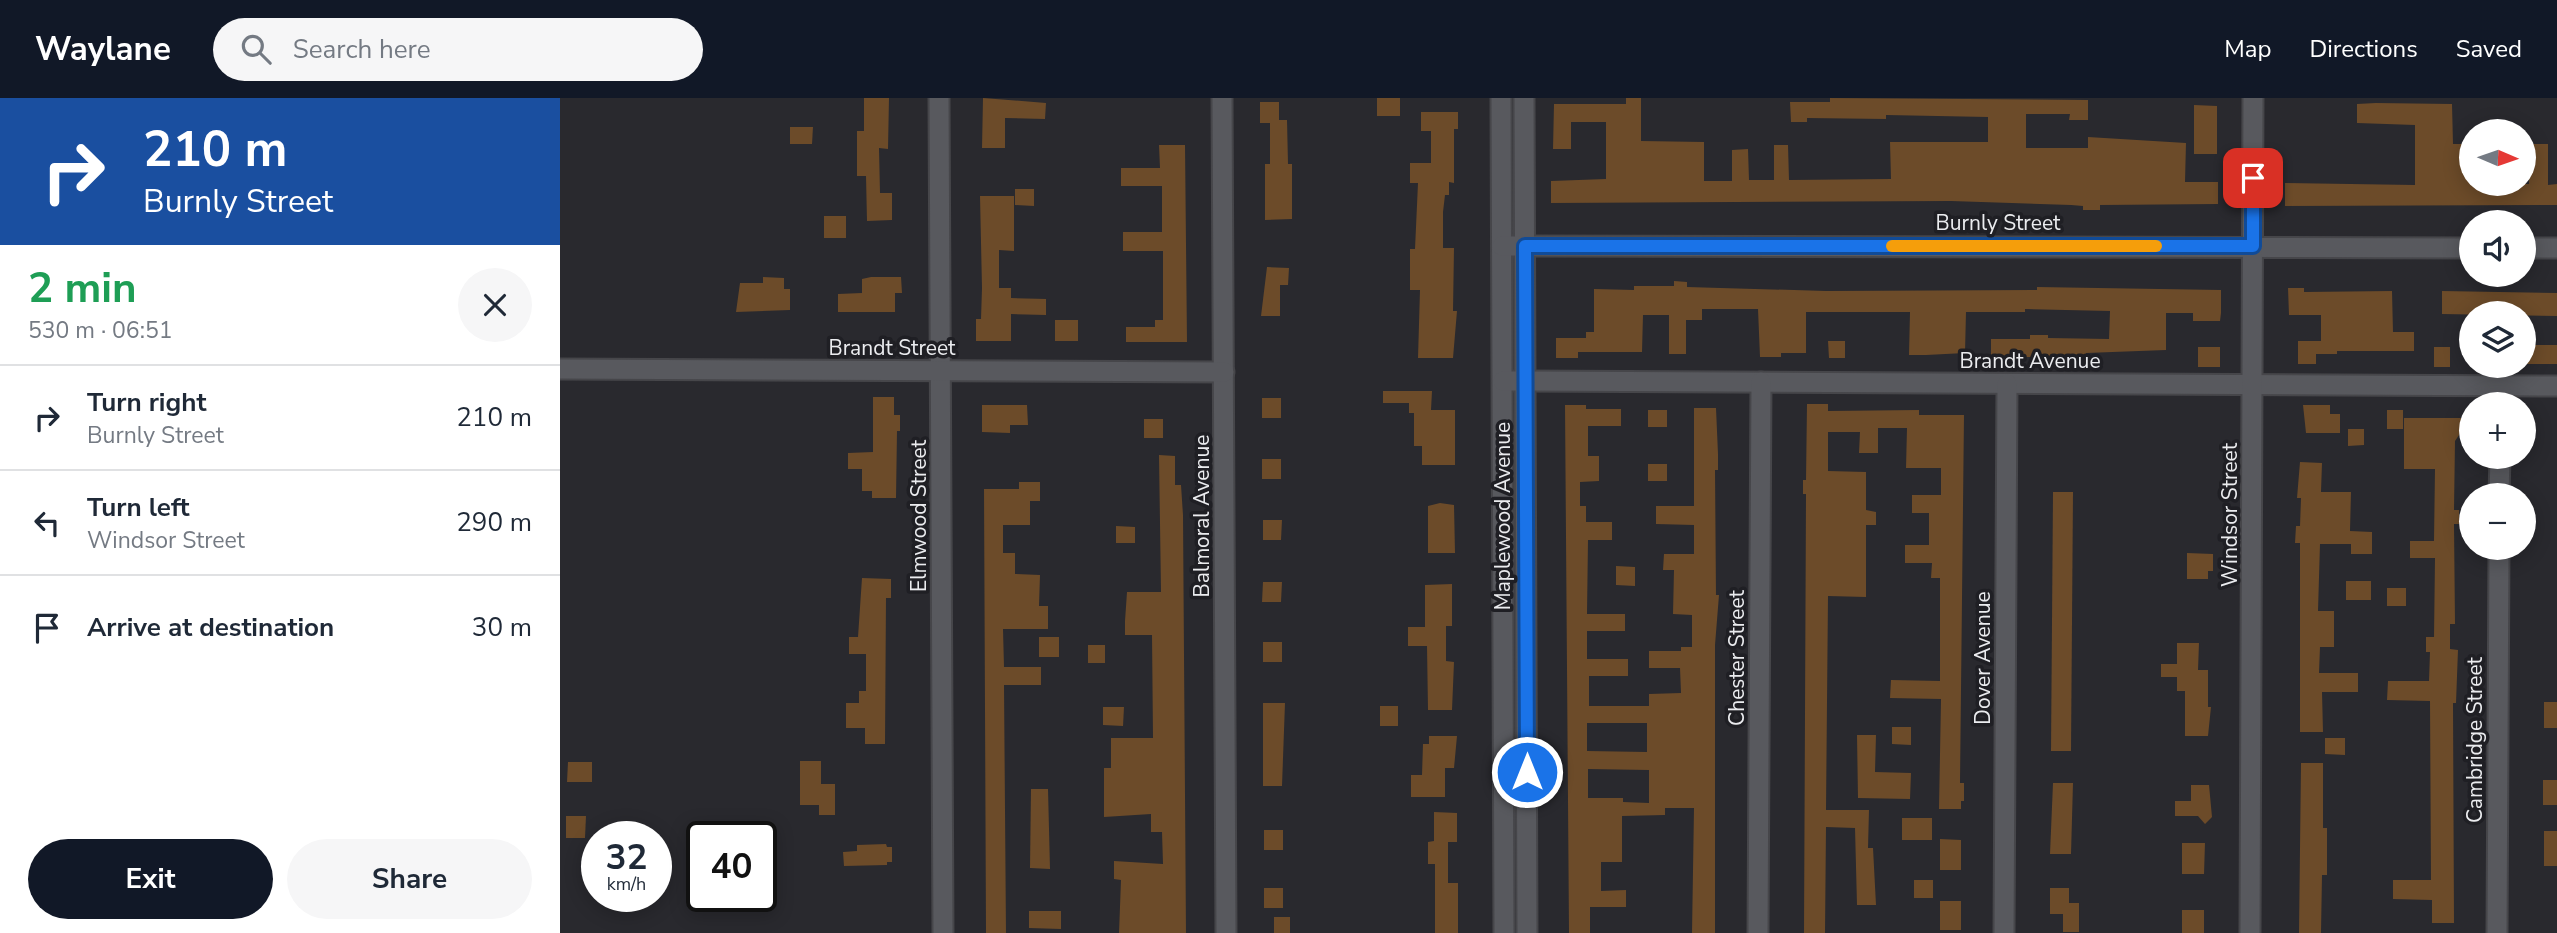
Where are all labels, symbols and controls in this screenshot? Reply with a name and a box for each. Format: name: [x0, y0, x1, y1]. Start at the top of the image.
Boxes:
search box: [213, 18, 703, 81]
text: Waylane: [35, 27, 171, 72]
icon: search: [237, 30, 275, 68]
text: Search here: [293, 32, 431, 67]
text: Map: [2224, 33, 2271, 65]
text: Directions: [2309, 33, 2418, 65]
text: Saved: [2456, 33, 2522, 65]
text: 210 m: [143, 116, 287, 183]
north arrow: [2459, 119, 2536, 196]
map controls: [2459, 119, 2536, 560]
icon: right: [28, 126, 119, 217]
pin: [2223, 148, 2283, 208]
icon: arrive: [2234, 159, 2272, 197]
text: Burnly Street: [143, 180, 333, 223]
street label: Burnly Street: [1936, 209, 2061, 237]
button: sound: [2459, 210, 2536, 287]
text: 2 min: [28, 260, 137, 317]
button: close: [458, 268, 532, 342]
button: layers: [2459, 301, 2536, 378]
text: 530 m · 06:51: [28, 315, 173, 346]
street label: Brandt Street: [829, 334, 956, 362]
street label: Brandt Avenue: [1959, 347, 2101, 375]
text: Turn right: [87, 385, 206, 420]
button: +: [2459, 392, 2536, 469]
icon: right: [28, 399, 66, 437]
text: 210 m: [456, 400, 532, 435]
text: Burnly Street: [87, 420, 224, 451]
street label: Maplewood Avenue: [1489, 422, 1517, 610]
street label: Balmoral Avenue: [1188, 435, 1216, 597]
street label: Elmwood Street: [905, 439, 933, 592]
street label: Windsor Street: [2216, 442, 2244, 587]
button: −: [2459, 483, 2536, 560]
text: Turn left: [87, 490, 190, 525]
icon: left: [28, 504, 66, 542]
text: 290 m: [456, 505, 532, 540]
text: Windsor Street: [87, 525, 245, 556]
street label: Chester Street: [1723, 589, 1751, 726]
street label: Dover Avenue: [1969, 591, 1997, 725]
icon: arrive: [28, 609, 66, 647]
text: Arrive at destination: [87, 610, 334, 645]
text: 30 m: [472, 610, 532, 645]
street label: Cambridge Street: [2461, 656, 2489, 823]
position arrow: [1490, 735, 1564, 809]
speed limit sign: 40: [686, 821, 777, 912]
text: 32: [605, 834, 648, 881]
button: Exit: [28, 839, 273, 919]
button: Share: [287, 839, 532, 919]
text: km/h: [607, 872, 646, 896]

